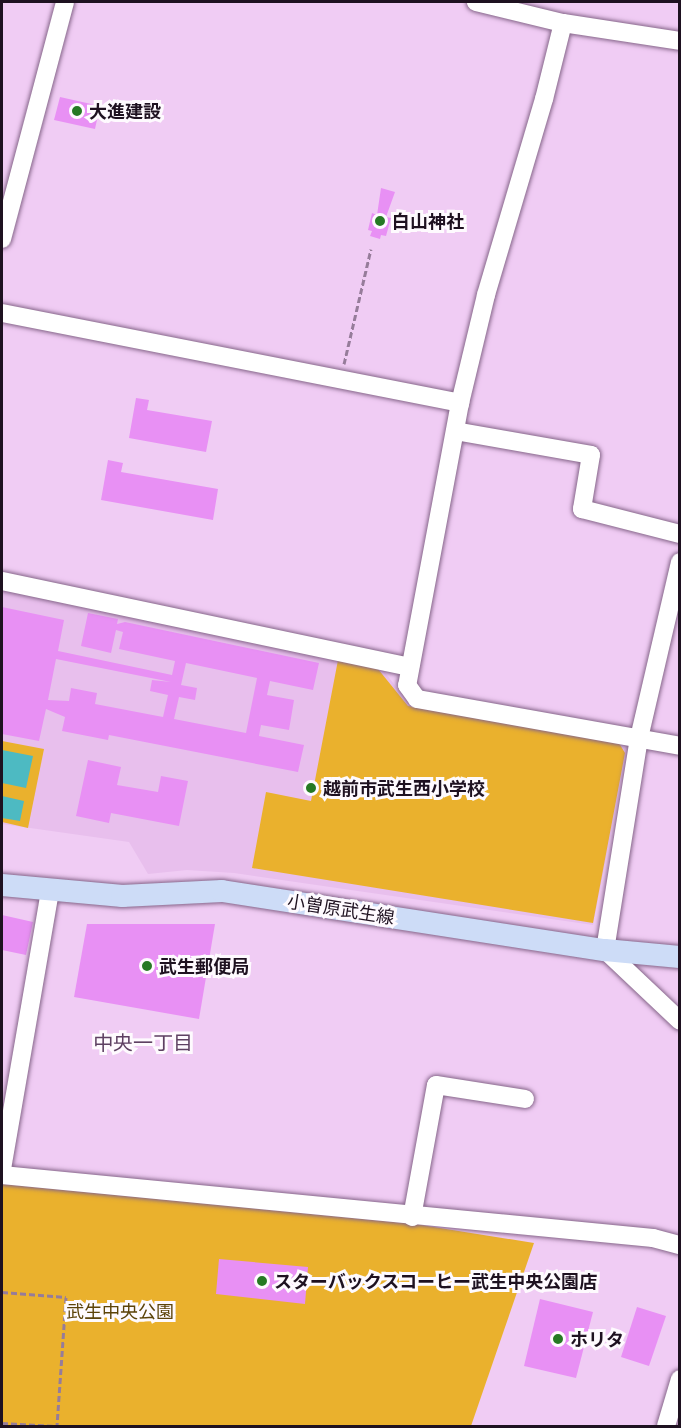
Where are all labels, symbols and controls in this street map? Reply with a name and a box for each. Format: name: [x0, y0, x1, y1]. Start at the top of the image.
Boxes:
place label: 大進建設: [89, 100, 161, 122]
marker: 大進建設: [70, 104, 84, 118]
place label: 白山神社: [392, 210, 464, 232]
marker: 白山神社: [373, 214, 387, 228]
place label: 越前市武生西小学校: [323, 777, 485, 799]
marker: 越前市武生西小学校: [304, 781, 318, 795]
street label: 小曽原武生線: [286, 890, 396, 928]
place label: 武生郵便局: [159, 955, 249, 977]
marker: 武生郵便局: [140, 959, 154, 973]
district label: 中央一丁目: [93, 1030, 193, 1054]
place label: スターバックスコーヒー武生中央公園店: [274, 1270, 598, 1292]
marker: スターバックスコーヒー武生中央公園店: [255, 1274, 269, 1288]
park label: 武生中央公園: [66, 1300, 174, 1322]
place label: ホリタ: [570, 1328, 624, 1350]
marker: ホリタ: [551, 1332, 565, 1346]

